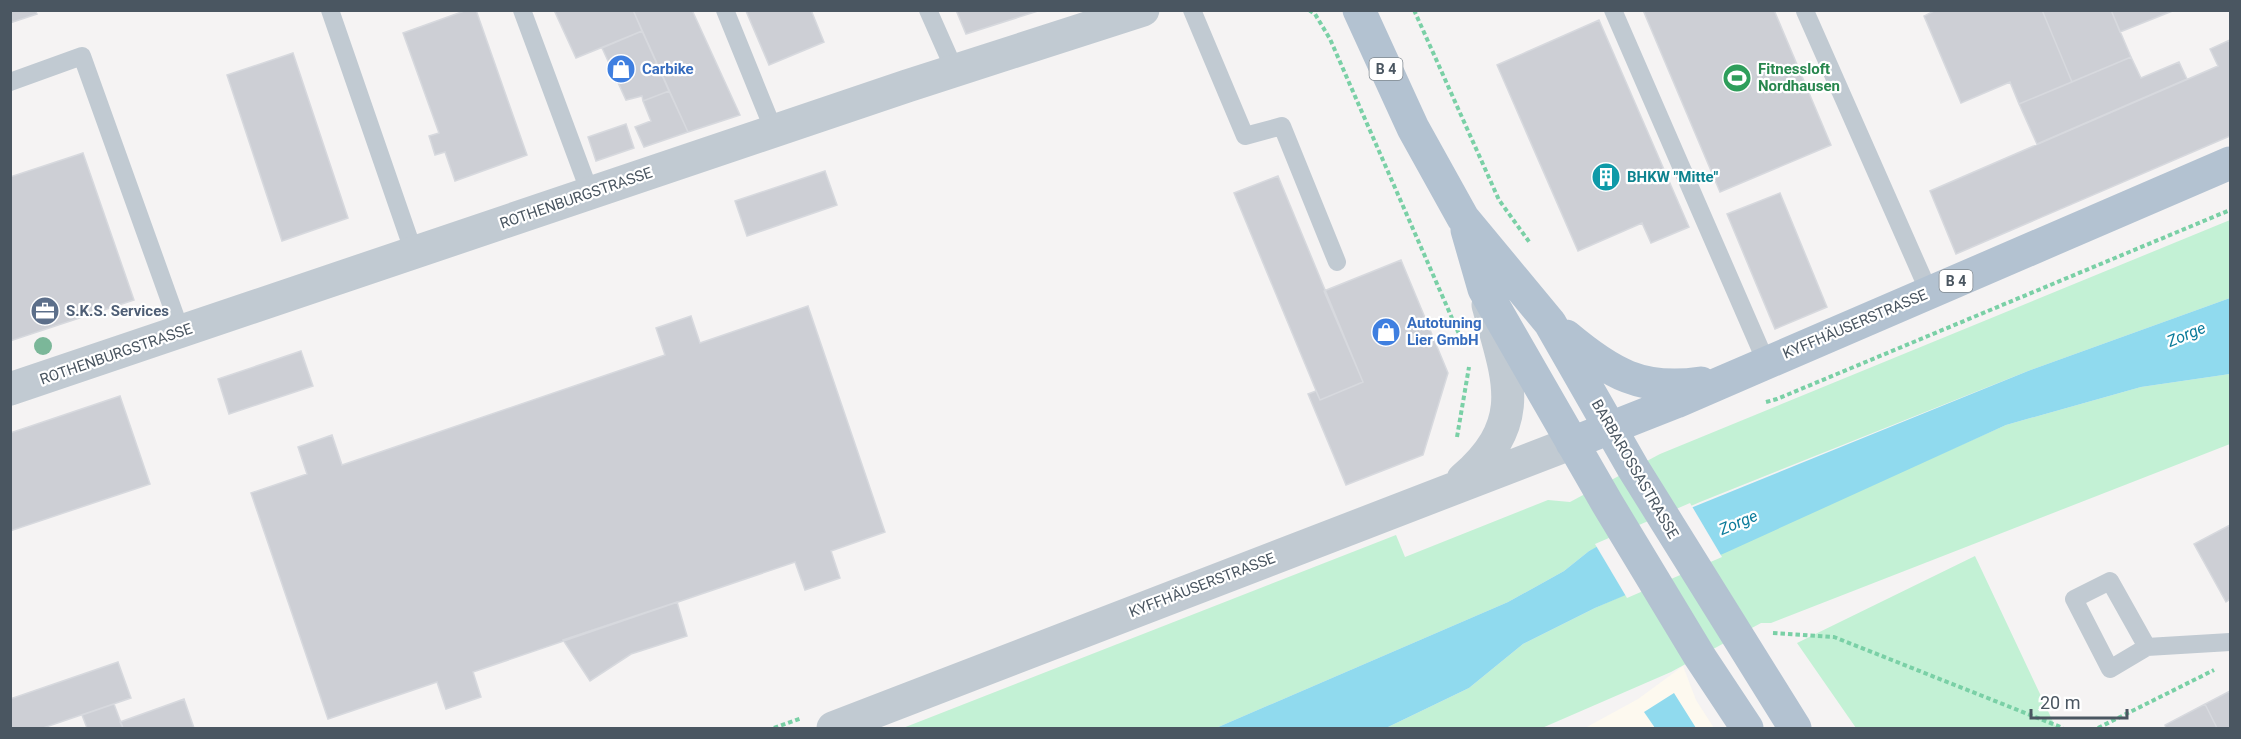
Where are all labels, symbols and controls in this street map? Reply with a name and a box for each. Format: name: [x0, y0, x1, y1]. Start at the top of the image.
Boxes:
shop icon: Carbike: [605, 53, 637, 85]
road number: B 4: [1370, 58, 1402, 80]
place label: Carbike: [642, 60, 694, 78]
place label: Fitnessloft Nordhausen: [1758, 60, 1840, 95]
sports icon: Fitnessloft Nordhausen: [1721, 62, 1753, 94]
building icon: BHKW "Mitte": [1590, 161, 1622, 193]
street label: ROTHENBURGSTRASSE: [497, 163, 655, 233]
place label: BHKW "Mitte": [1627, 168, 1719, 186]
road number: B 4: [1940, 270, 1972, 292]
street label: KYFFHÄUSERSTRASSE: [1780, 285, 1930, 363]
office icon: S.K.S. Services: [29, 295, 61, 327]
place label: S.K.S. Services: [66, 302, 169, 320]
place label: Autotuning Lier GmbH: [1407, 314, 1482, 349]
shop icon: Autotuning Lier GmbH: [1370, 316, 1402, 348]
water label: Zorge: [2163, 318, 2208, 351]
street label: ROTHENBURGSTRASSE: [37, 319, 195, 389]
street label: BARBAROSSASTRASSE: [1588, 396, 1683, 542]
water label: Zorge: [1715, 506, 1760, 539]
street label: KYFFHÄUSERSTRASSE: [1126, 549, 1278, 621]
scale bar: [2031, 682, 2127, 720]
text: 20 m: [2040, 692, 2080, 713]

